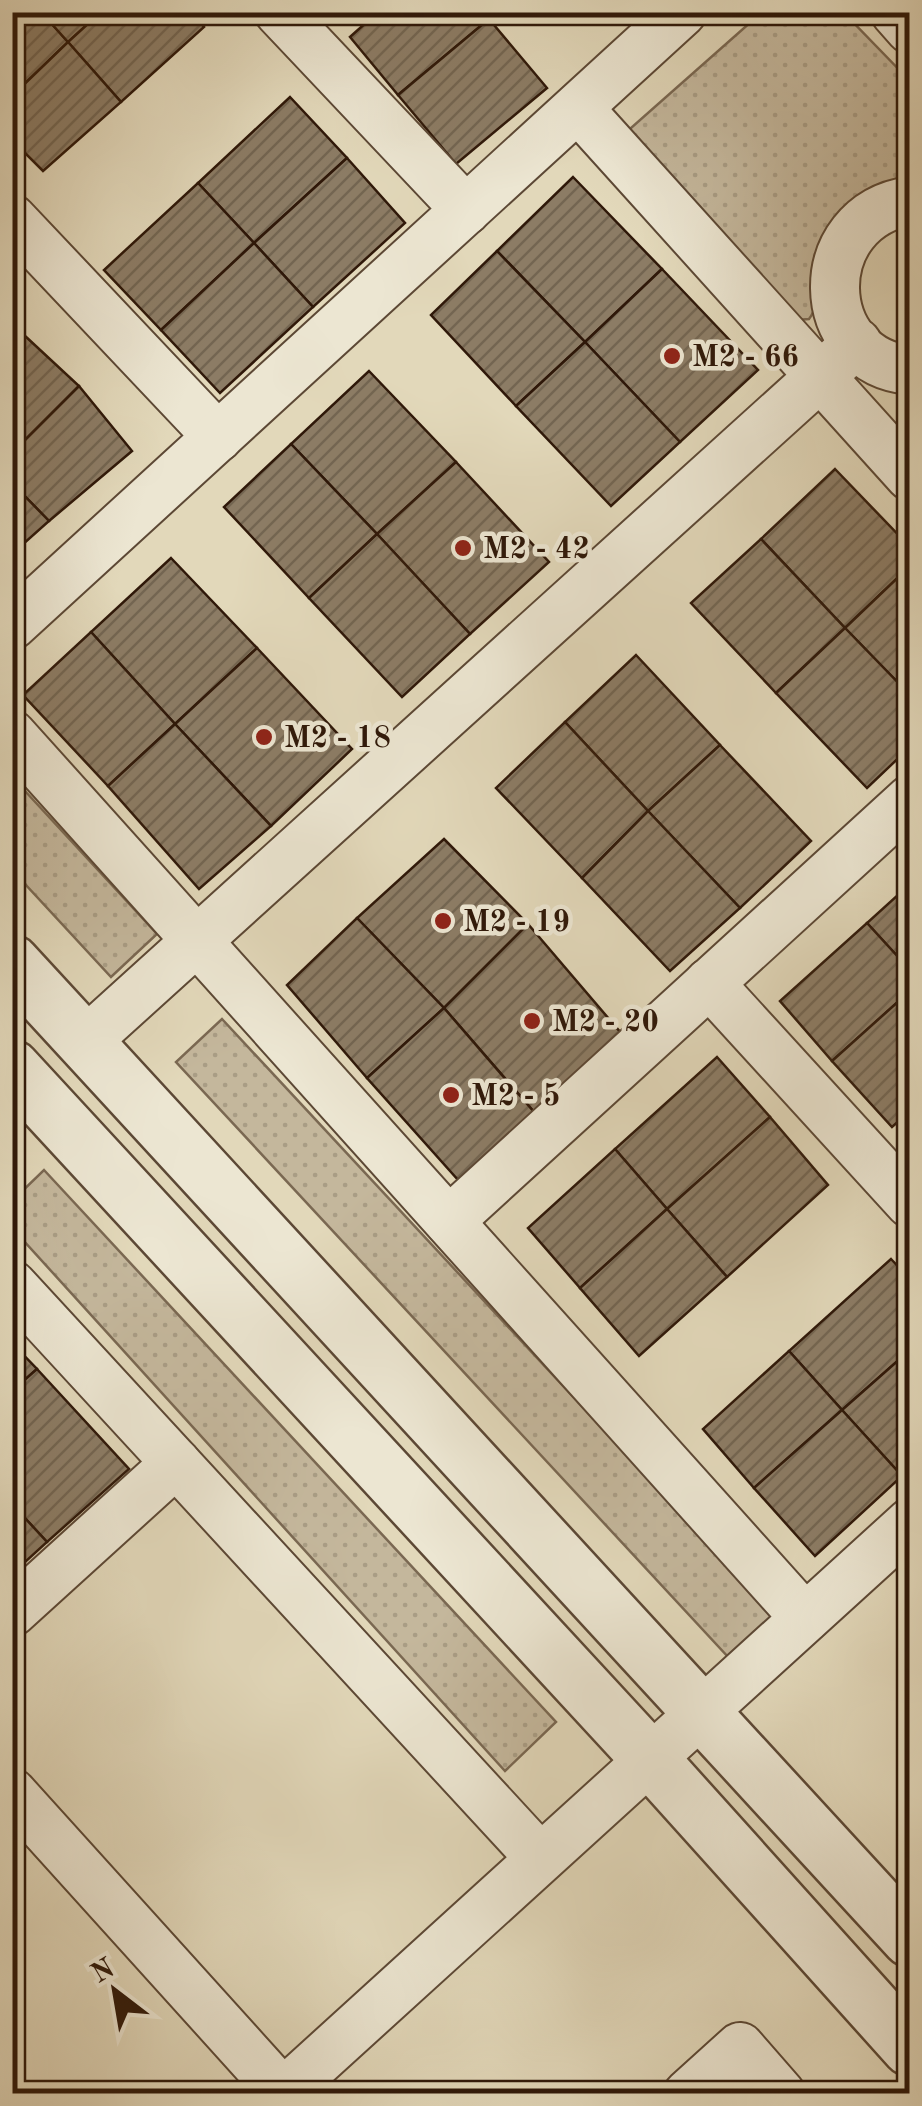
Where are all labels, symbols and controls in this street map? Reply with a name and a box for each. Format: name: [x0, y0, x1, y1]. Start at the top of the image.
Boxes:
place label: M2 - 66: [692, 343, 799, 373]
marker: M2 - 66: [661, 345, 683, 367]
place label: M2 - 42: [483, 535, 590, 565]
marker: M2 - 42: [452, 537, 474, 559]
place label: M2 - 18: [284, 724, 391, 754]
marker: M2 - 18: [253, 726, 275, 748]
place label: M2 - 19: [463, 908, 570, 938]
marker: M2 - 19: [432, 910, 454, 932]
place label: M2 - 20: [552, 1008, 659, 1038]
marker: M2 - 20: [521, 1010, 543, 1032]
place label: M2 - 5: [471, 1082, 560, 1112]
marker: M2 - 5: [440, 1084, 462, 1106]
north arrow: [65, 1941, 165, 2041]
text: N: [87, 1954, 121, 1990]

